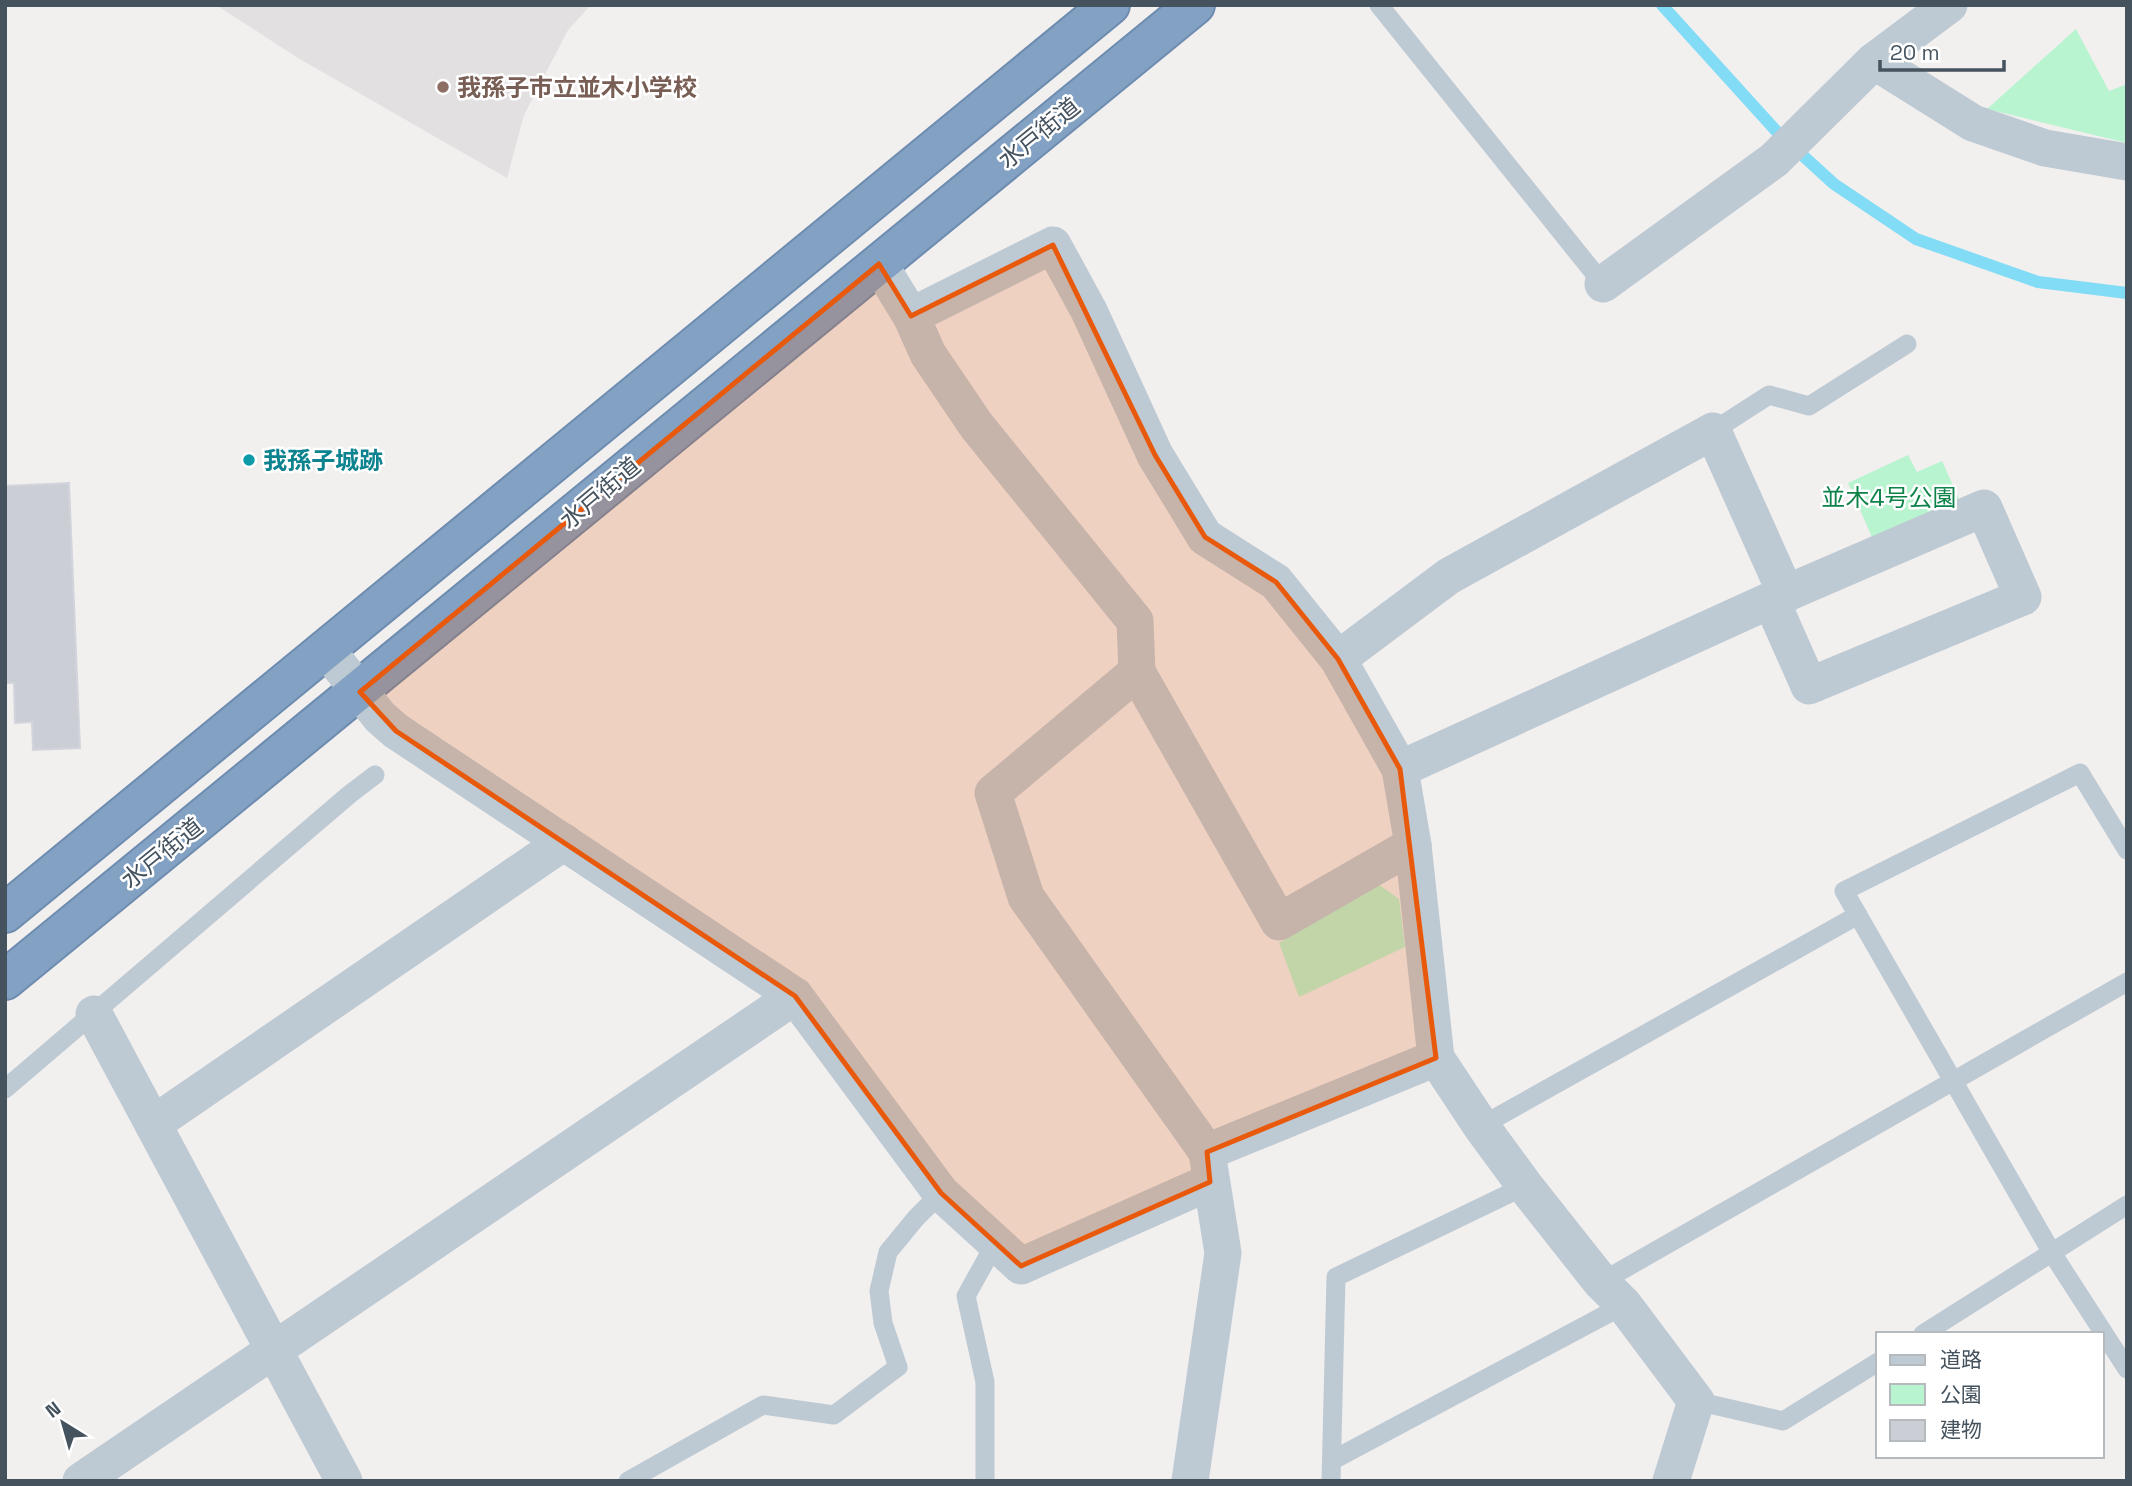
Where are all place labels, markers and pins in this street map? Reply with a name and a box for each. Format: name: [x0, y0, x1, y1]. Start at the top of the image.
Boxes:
place label: 我孫子市立並木小学校: [457, 72, 697, 103]
marker: 我孫子市立並木小学校: [435, 79, 451, 95]
place label: 我孫子城跡: [263, 445, 383, 476]
marker: 我孫子城跡: [241, 452, 257, 468]

